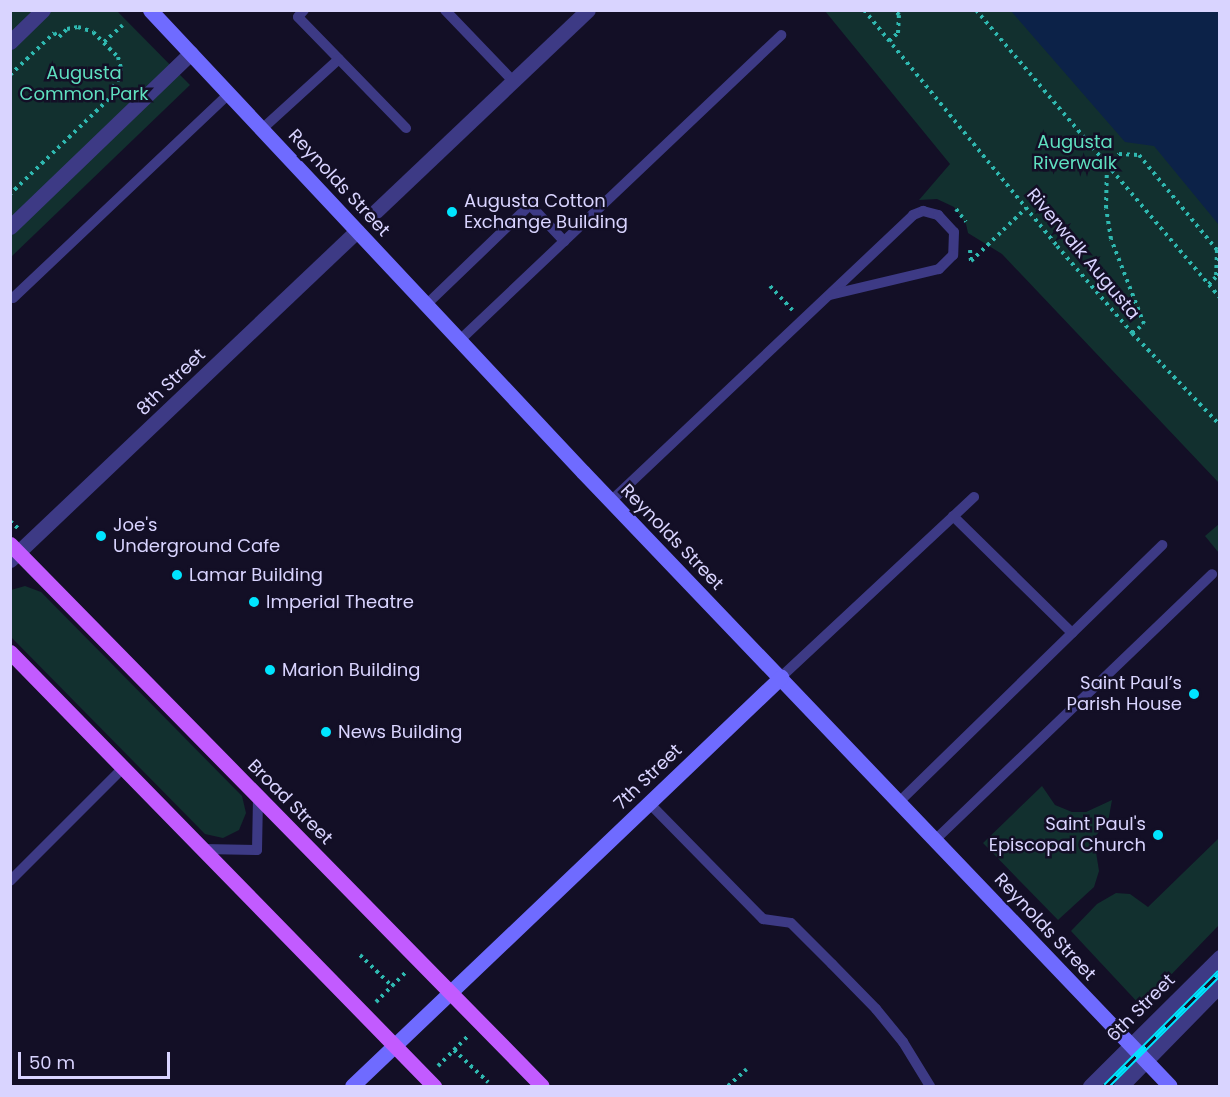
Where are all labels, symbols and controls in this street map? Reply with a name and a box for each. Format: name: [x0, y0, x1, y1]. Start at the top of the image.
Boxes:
park label: Augusta Common Park: [20, 63, 148, 106]
street label: Reynolds Street: [284, 125, 394, 241]
park label: Augusta Riverwalk: [1033, 132, 1117, 174]
street label: Riverwalk Augusta: [1022, 184, 1144, 324]
place label: Augusta Cotton Exchange Building: [464, 191, 628, 234]
marker: Augusta Cotton Exchange Building: [445, 205, 459, 219]
street label: 8th Street: [132, 344, 210, 420]
street label: Reynolds Street: [616, 480, 728, 594]
place label: Joe's Underground Cafe: [113, 515, 280, 558]
marker: Joe's Underground Cafe: [94, 529, 108, 543]
place label: Lamar Building: [189, 564, 323, 586]
marker: Lamar Building: [170, 568, 184, 582]
place label: Imperial Theatre: [266, 591, 414, 613]
marker: Imperial Theatre: [247, 595, 261, 609]
place label: Marion Building: [282, 659, 420, 681]
marker: Marion Building: [263, 663, 277, 677]
place label: Saint Paul’s Parish House: [1066, 673, 1182, 716]
marker: Saint Paul’s Parish House: [1187, 687, 1201, 701]
place label: News Building: [338, 721, 462, 743]
marker: News Building: [319, 725, 333, 739]
street label: 7th Street: [610, 740, 686, 814]
street label: Broad Street: [243, 755, 337, 849]
place label: Saint Paul's Episcopal Church: [989, 814, 1146, 856]
marker: Saint Paul's Episcopal Church: [1151, 828, 1165, 842]
street label: Reynolds Street: [990, 869, 1100, 985]
street label: 6th Street: [1103, 970, 1179, 1046]
scale bar: [21, 1040, 172, 1078]
text: 50 m: [29, 1050, 75, 1075]

